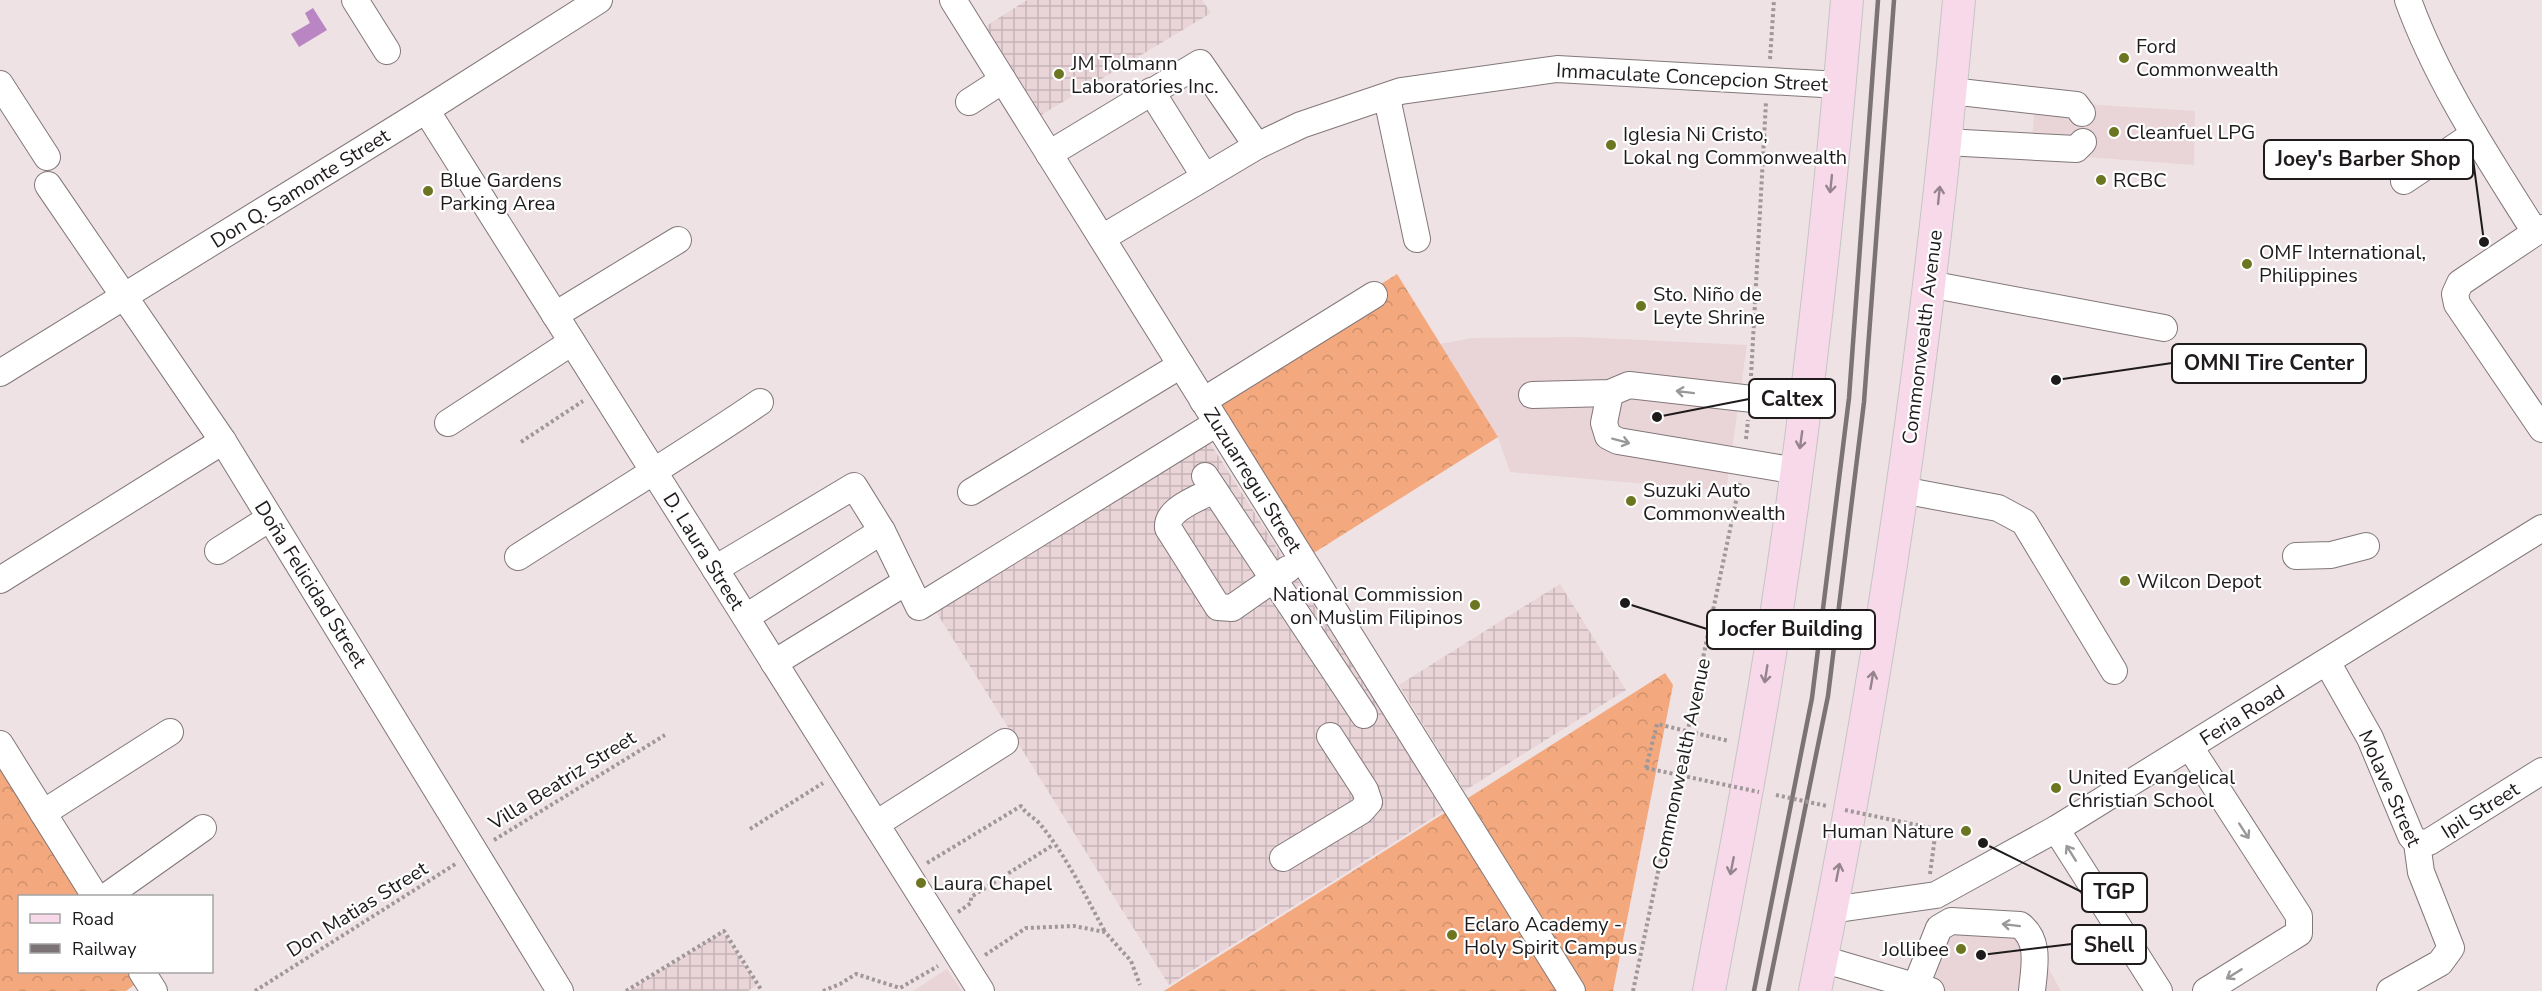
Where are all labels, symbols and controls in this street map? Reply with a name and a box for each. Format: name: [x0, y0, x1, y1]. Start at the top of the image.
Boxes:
place label: Ford Commonwealth: [2136, 33, 2279, 83]
place label: JM Tolmann Laboratories Inc.: [1070, 50, 1219, 100]
marker: Ford Commonwealth: [2117, 51, 2131, 65]
street label: Immaculate Concepcion Street: [1555, 57, 1830, 98]
marker: JM Tolmann Laboratories Inc.: [1052, 67, 1066, 81]
place label: Cleanfuel LPG: [2126, 119, 2255, 146]
place label: Iglesia Ni Cristo, Lokal ng Commonwealth: [1623, 121, 1847, 171]
street label: Don Q. Samonte Street: [206, 122, 396, 255]
marker: Cleanfuel LPG: [2107, 125, 2121, 139]
marker: Iglesia Ni Cristo, Lokal ng Commonwealth: [1604, 138, 1618, 152]
callout: Joey's Barber Shop: [2264, 140, 2473, 179]
text: Joey's Barber Shop: [2274, 145, 2461, 173]
place label: Blue Gardens Parking Area: [440, 167, 562, 217]
place label: RCBC: [2113, 167, 2167, 194]
one-way arrow: [1825, 173, 1836, 193]
marker: RCBC: [2094, 173, 2108, 187]
marker: Blue Gardens Parking Area: [421, 184, 435, 198]
one-way arrow: [1934, 186, 1945, 206]
street label: Commonwealth Avenue: [1896, 228, 1949, 446]
place label: OMF International, Philippines: [2259, 239, 2426, 289]
marker: OMF International, Philippines: [2240, 257, 2254, 271]
place label: Sto. Niño de Leyte Shrine: [1653, 281, 1765, 331]
marker: Sto. Niño de Leyte Shrine: [1634, 299, 1648, 313]
callout: OMNI Tire Center: [2172, 344, 2366, 383]
text: OMNI Tire Center: [2184, 349, 2355, 377]
callout: Caltex: [1749, 379, 1835, 418]
text: Caltex: [1761, 385, 1824, 413]
one-way arrow: [1675, 386, 1695, 397]
street label: Zuzuarregui Street: [1197, 403, 1309, 559]
one-way arrow: [1795, 430, 1806, 449]
one-way arrow: [1611, 435, 1630, 447]
place label: Suzuki Auto Commonwealth: [1643, 477, 1786, 527]
street label: D. Laura Street: [657, 487, 751, 616]
marker: Suzuki Auto Commonwealth: [1624, 494, 1638, 508]
street label: Doña Felicidad Street: [248, 496, 374, 674]
place label: Wilcon Depot: [2137, 568, 2262, 595]
marker: Wilcon Depot: [2118, 574, 2132, 588]
place label: National Commission on Muslim Filipinos: [1273, 581, 1463, 631]
marker: National Commission on Muslim Filipinos: [1468, 598, 1482, 612]
callout: Jocfer Building: [1707, 610, 1875, 649]
text: Jocfer Building: [1718, 615, 1863, 643]
street label: Commonwealth Avenue: [1646, 656, 1717, 872]
one-way arrow: [1760, 664, 1771, 684]
one-way arrow: [1867, 670, 1878, 690]
street label: Feria Road: [2195, 679, 2290, 752]
street label: Villa Beatriz Street: [483, 724, 642, 837]
street label: Molave Street: [2352, 726, 2428, 852]
place label: United Evangelical Christian School: [2068, 764, 2235, 814]
street label: Ipil Street: [2436, 775, 2525, 845]
marker: United Evangelical Christian School: [2049, 781, 2063, 795]
place label: Human Nature: [1822, 818, 1954, 845]
one-way arrow: [2239, 822, 2251, 839]
marker: Human Nature: [1959, 824, 1973, 838]
one-way arrow: [2065, 845, 2077, 862]
street label: Don Matias Street: [282, 855, 434, 964]
one-way arrow: [1726, 856, 1737, 876]
one-way arrow: [1833, 862, 1844, 882]
place label: Laura Chapel: [933, 870, 1052, 897]
callout: TGP: [2082, 873, 2147, 912]
marker: Laura Chapel: [914, 876, 928, 890]
text: TGP: [2093, 878, 2135, 906]
legend: [18, 895, 213, 973]
text: Road: [72, 907, 114, 931]
place label: Eclaro Academy - Holy Spirit Campus: [1464, 911, 1637, 961]
one-way arrow: [2002, 919, 2022, 930]
callout: Shell: [2072, 925, 2146, 964]
marker: Eclaro Academy - Holy Spirit Campus: [1445, 928, 1459, 942]
text: Shell: [2084, 931, 2134, 959]
place label: Jollibee: [1881, 936, 1949, 963]
text: Railway: [72, 937, 137, 961]
marker: Jollibee: [1954, 942, 1968, 956]
one-way arrow: [2226, 968, 2243, 980]

